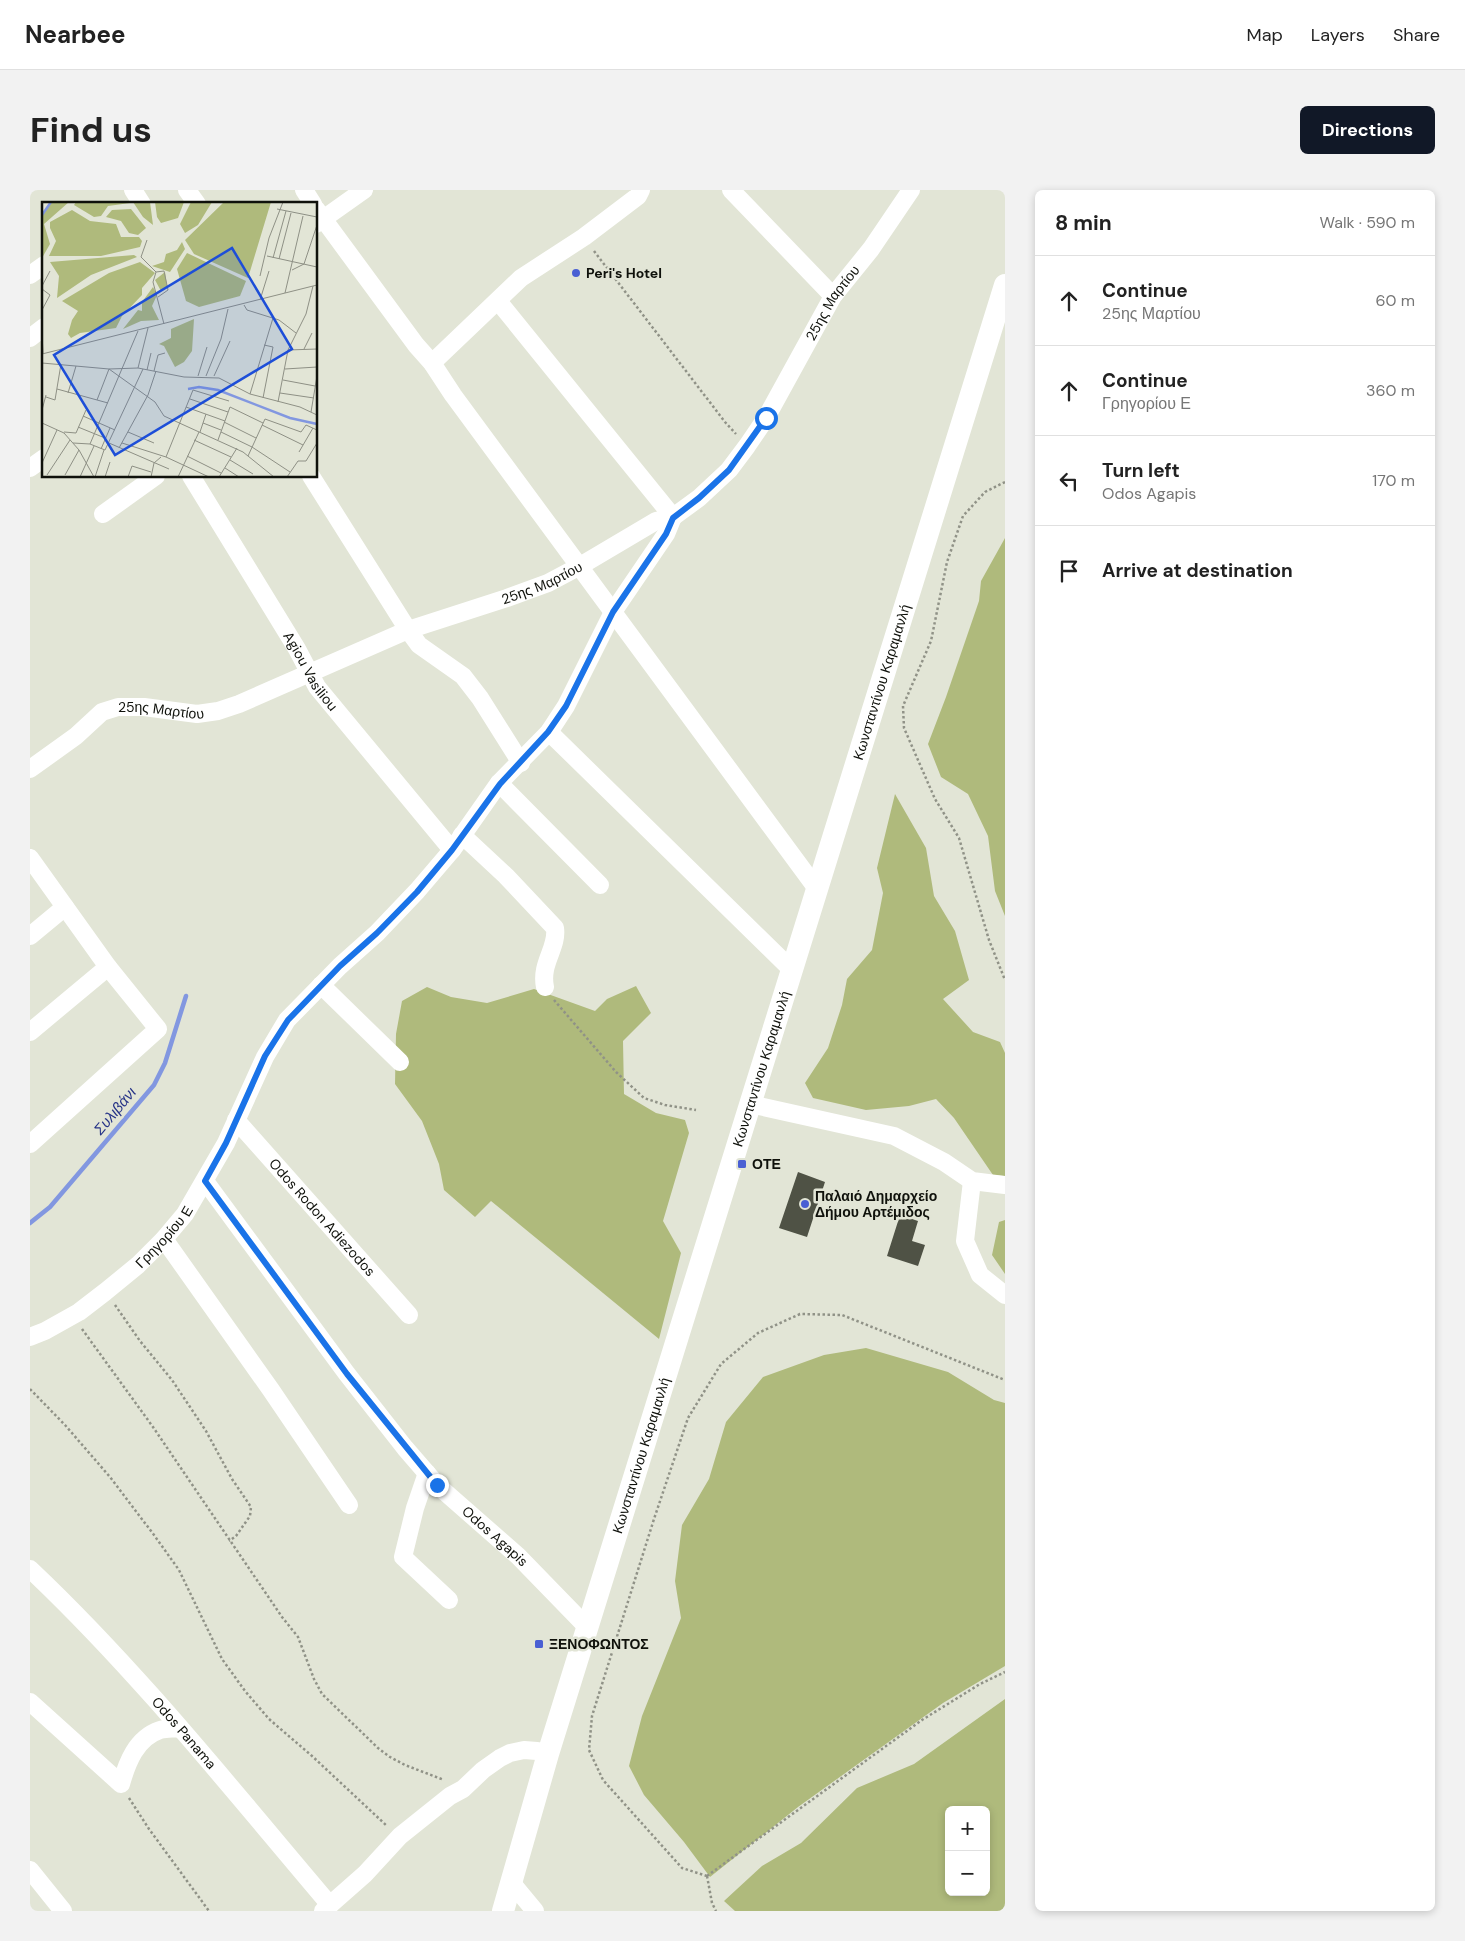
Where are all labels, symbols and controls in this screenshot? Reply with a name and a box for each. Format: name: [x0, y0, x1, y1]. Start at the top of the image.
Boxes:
text: Nearbee: [25, 19, 125, 50]
text: Map: [1247, 23, 1283, 47]
text: Layers: [1311, 23, 1365, 47]
text: Share: [1393, 23, 1440, 47]
button: Directions: [1300, 106, 1435, 154]
text: Find us: [30, 107, 152, 153]
inset map: [42, 202, 318, 478]
text: 8 min: [1055, 209, 1112, 237]
text: Walk · 590 m: [1319, 212, 1415, 233]
street label: 25ης Μαρτίου: [801, 261, 863, 344]
place label: Peri's Hotel: [586, 264, 662, 282]
marker: Peri's Hotel: [570, 267, 582, 279]
text: Continue: [1102, 278, 1188, 303]
icon: ahead: [1055, 287, 1083, 315]
text: 60 m: [1375, 290, 1415, 311]
text: 25ης Μαρτίου: [1102, 303, 1201, 324]
text: Continue: [1102, 368, 1188, 393]
icon: ahead: [1055, 377, 1083, 405]
text: 360 m: [1366, 380, 1415, 401]
text: Γρηγορίου Ε: [1102, 393, 1191, 414]
route start: [755, 407, 778, 430]
text: Turn left: [1102, 458, 1180, 483]
icon: left: [1055, 467, 1083, 495]
text: 170 m: [1372, 470, 1415, 491]
text: Odos Agapis: [1102, 483, 1196, 504]
street label: 25ης Μαρτίου: [499, 557, 585, 608]
icon: arrive: [1055, 557, 1083, 585]
text: Arrive at destination: [1102, 558, 1293, 583]
street label: Κωνσταντίνου Καραμανλή: [849, 602, 914, 762]
street label: Agiou Vasiliou: [279, 628, 342, 714]
street label: 25ης Μαρτίου: [118, 698, 205, 723]
street label: Κωνσταντίνου Καραμανλή: [728, 989, 794, 1149]
water label: Συλιβάνι: [89, 1083, 141, 1140]
street label: Odos Rodon Adiezodos: [265, 1155, 379, 1280]
place label: ΟΤΕ: [752, 1155, 781, 1173]
marker: ΟΤΕ: [736, 1158, 748, 1170]
place label: Παλαιό Δημαρχείο Δήμου Αρτέμιδος: [815, 1187, 937, 1221]
marker: Παλαιό Δημαρχείο Δήμου Αρτέμιδος: [799, 1198, 811, 1210]
street label: Γρηγορίου Ε: [131, 1203, 197, 1272]
street label: Κωνσταντίνου Καραμανλή: [608, 1375, 674, 1536]
route end: [426, 1474, 449, 1497]
street label: Odos Agapis: [458, 1502, 532, 1570]
place label: ΞΕΝΟΦΩΝΤΟΣ: [549, 1635, 649, 1653]
marker: ΞΕΝΟΦΩΝΤΟΣ: [533, 1638, 545, 1650]
street label: Odos Panama: [148, 1693, 220, 1773]
map controls: [945, 1806, 990, 1896]
button: +: [945, 1806, 990, 1851]
button: −: [945, 1851, 990, 1896]

